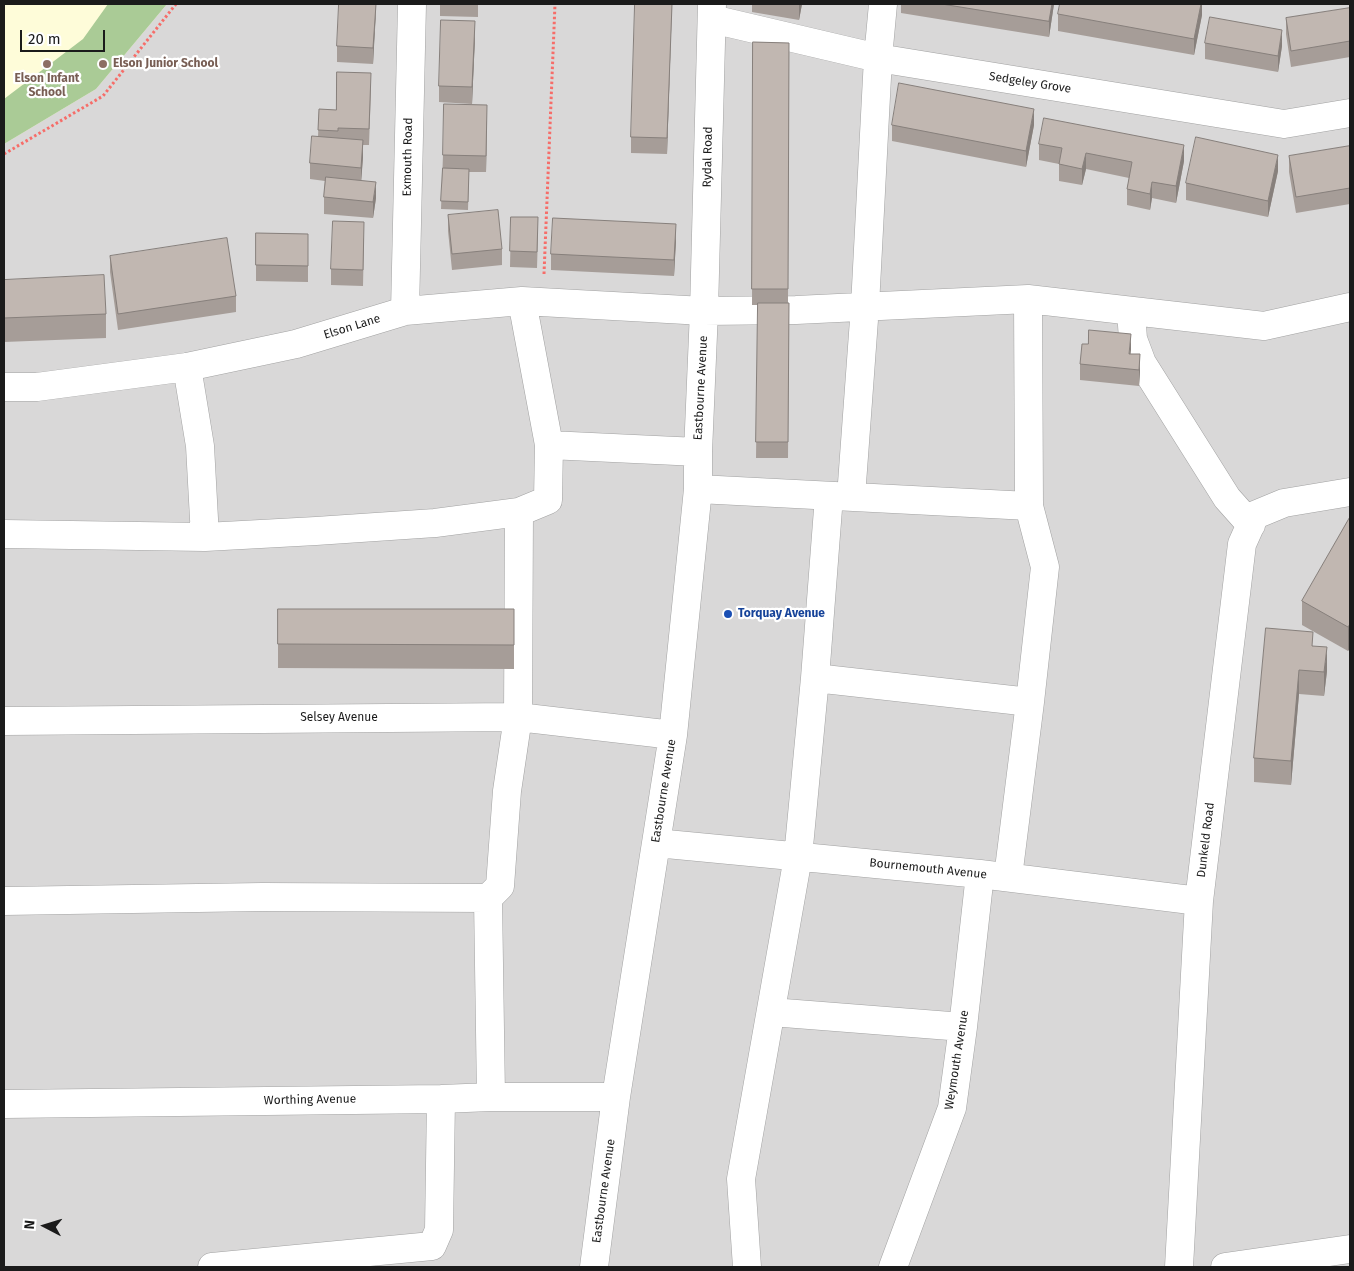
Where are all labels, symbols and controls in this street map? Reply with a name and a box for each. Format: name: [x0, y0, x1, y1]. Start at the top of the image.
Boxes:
scale bar: [22, 20, 108, 52]
text: 20 m: [28, 30, 61, 48]
place label: Elson Junior School: [113, 57, 218, 71]
marker: Elson Infant School: [41, 58, 53, 70]
marker: Elson Junior School: [97, 58, 109, 70]
street label: Sedgeley Grove: [988, 69, 1072, 97]
place label: Elson Infant School: [15, 72, 79, 100]
street label: Exmouth Road: [400, 118, 416, 196]
street label: Rydal Road: [700, 126, 716, 188]
street label: Elson Lane: [322, 312, 382, 342]
street label: Eastbourne Avenue: [691, 335, 711, 441]
place label: Torquay Avenue: [738, 607, 825, 621]
marker: Torquay Avenue: [722, 608, 734, 620]
street label: Selsey Avenue: [300, 711, 378, 725]
street label: Eastbourne Avenue: [649, 738, 679, 844]
street label: Dunkeld Road: [1194, 802, 1218, 878]
street label: Bournemouth Avenue: [869, 856, 987, 882]
street label: Weymouth Avenue: [942, 1009, 972, 1111]
street label: Worthing Avenue: [264, 1092, 356, 1108]
street label: Eastbourne Avenue: [590, 1138, 618, 1244]
north arrow: [20, 1201, 70, 1251]
text: N: [21, 1219, 38, 1230]

